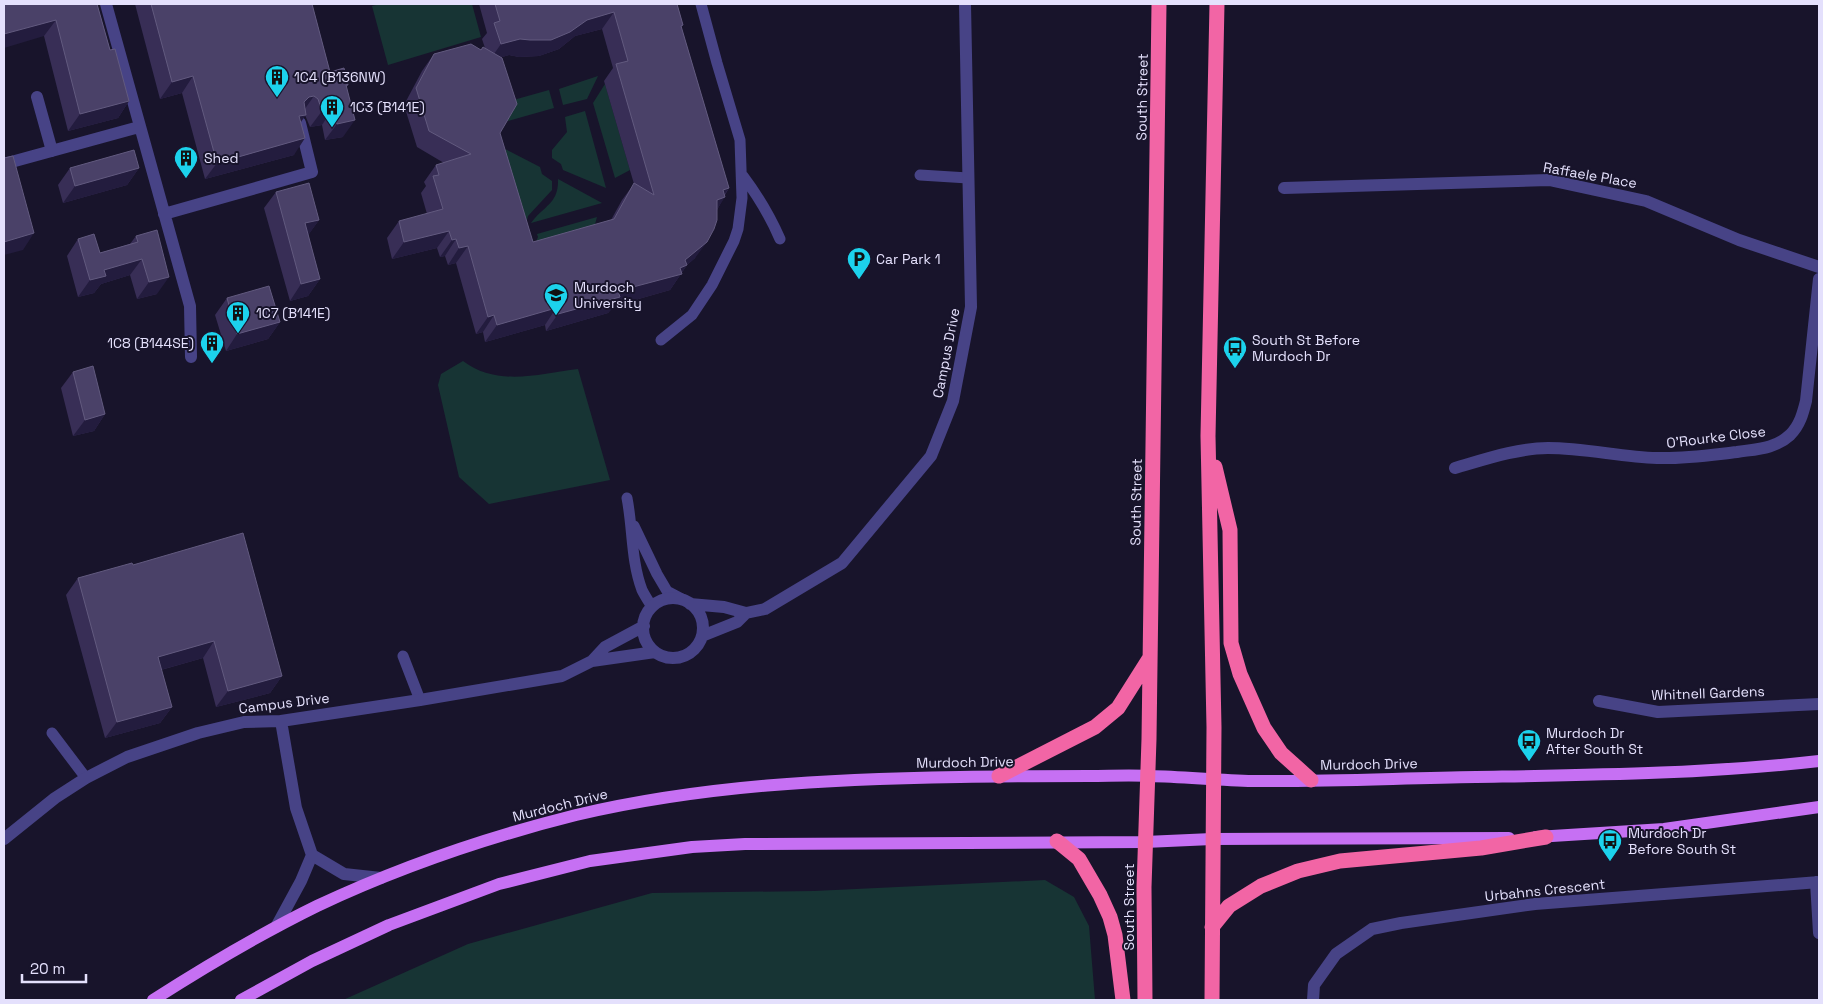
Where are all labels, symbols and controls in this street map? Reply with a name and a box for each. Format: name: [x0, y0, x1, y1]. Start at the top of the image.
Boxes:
street label: South Street: [1132, 53, 1152, 141]
building icon: 1C4 (B136NW): [264, 64, 290, 98]
place label: 1C4 (B136NW): [294, 68, 385, 86]
building icon: 1C3 (B141E): [319, 94, 345, 128]
place label: 1C3 (B141E): [350, 98, 425, 116]
building icon: Shed: [173, 145, 199, 179]
place label: Shed: [204, 149, 238, 167]
street label: Raffaele Place: [1542, 158, 1638, 192]
parking icon: Car Park 1: [846, 246, 872, 280]
place label: Car Park 1: [876, 250, 940, 268]
place label: Murdoch University: [574, 278, 642, 312]
school or university icon: Murdoch University: [543, 282, 569, 316]
building icon: 1C7 (B141E): [225, 300, 251, 334]
place label: 1C7 (B141E): [256, 304, 330, 322]
street label: Campus Drive: [928, 307, 964, 399]
building icon: 1C8 (B144SE): [199, 330, 225, 364]
place label: South St Before Murdoch Dr: [1252, 331, 1360, 365]
place label: 1C8 (B144SE): [107, 334, 194, 352]
bus stop icon: South St Before Murdoch Dr: [1222, 335, 1248, 369]
street label: O’Rourke Close: [1665, 422, 1767, 452]
street label: South Street: [1126, 458, 1146, 546]
street label: Whitnell Gardens: [1651, 682, 1765, 704]
street label: Campus Drive: [238, 689, 330, 717]
place label: Murdoch Dr After South St: [1546, 724, 1643, 758]
bus stop icon: Murdoch Dr After South St: [1516, 728, 1542, 762]
street label: Murdoch Drive: [916, 752, 1014, 772]
street label: Murdoch Drive: [1320, 754, 1418, 774]
street label: Murdoch Drive: [511, 784, 609, 826]
place label: Murdoch Dr Before South St: [1628, 824, 1736, 858]
bus stop icon: Murdoch Dr Before South St: [1597, 828, 1623, 862]
street label: South Street: [1120, 863, 1138, 951]
street label: Urbahns Crescent: [1484, 875, 1606, 905]
scale bar: [22, 952, 86, 984]
text: 20 m: [30, 959, 65, 978]

